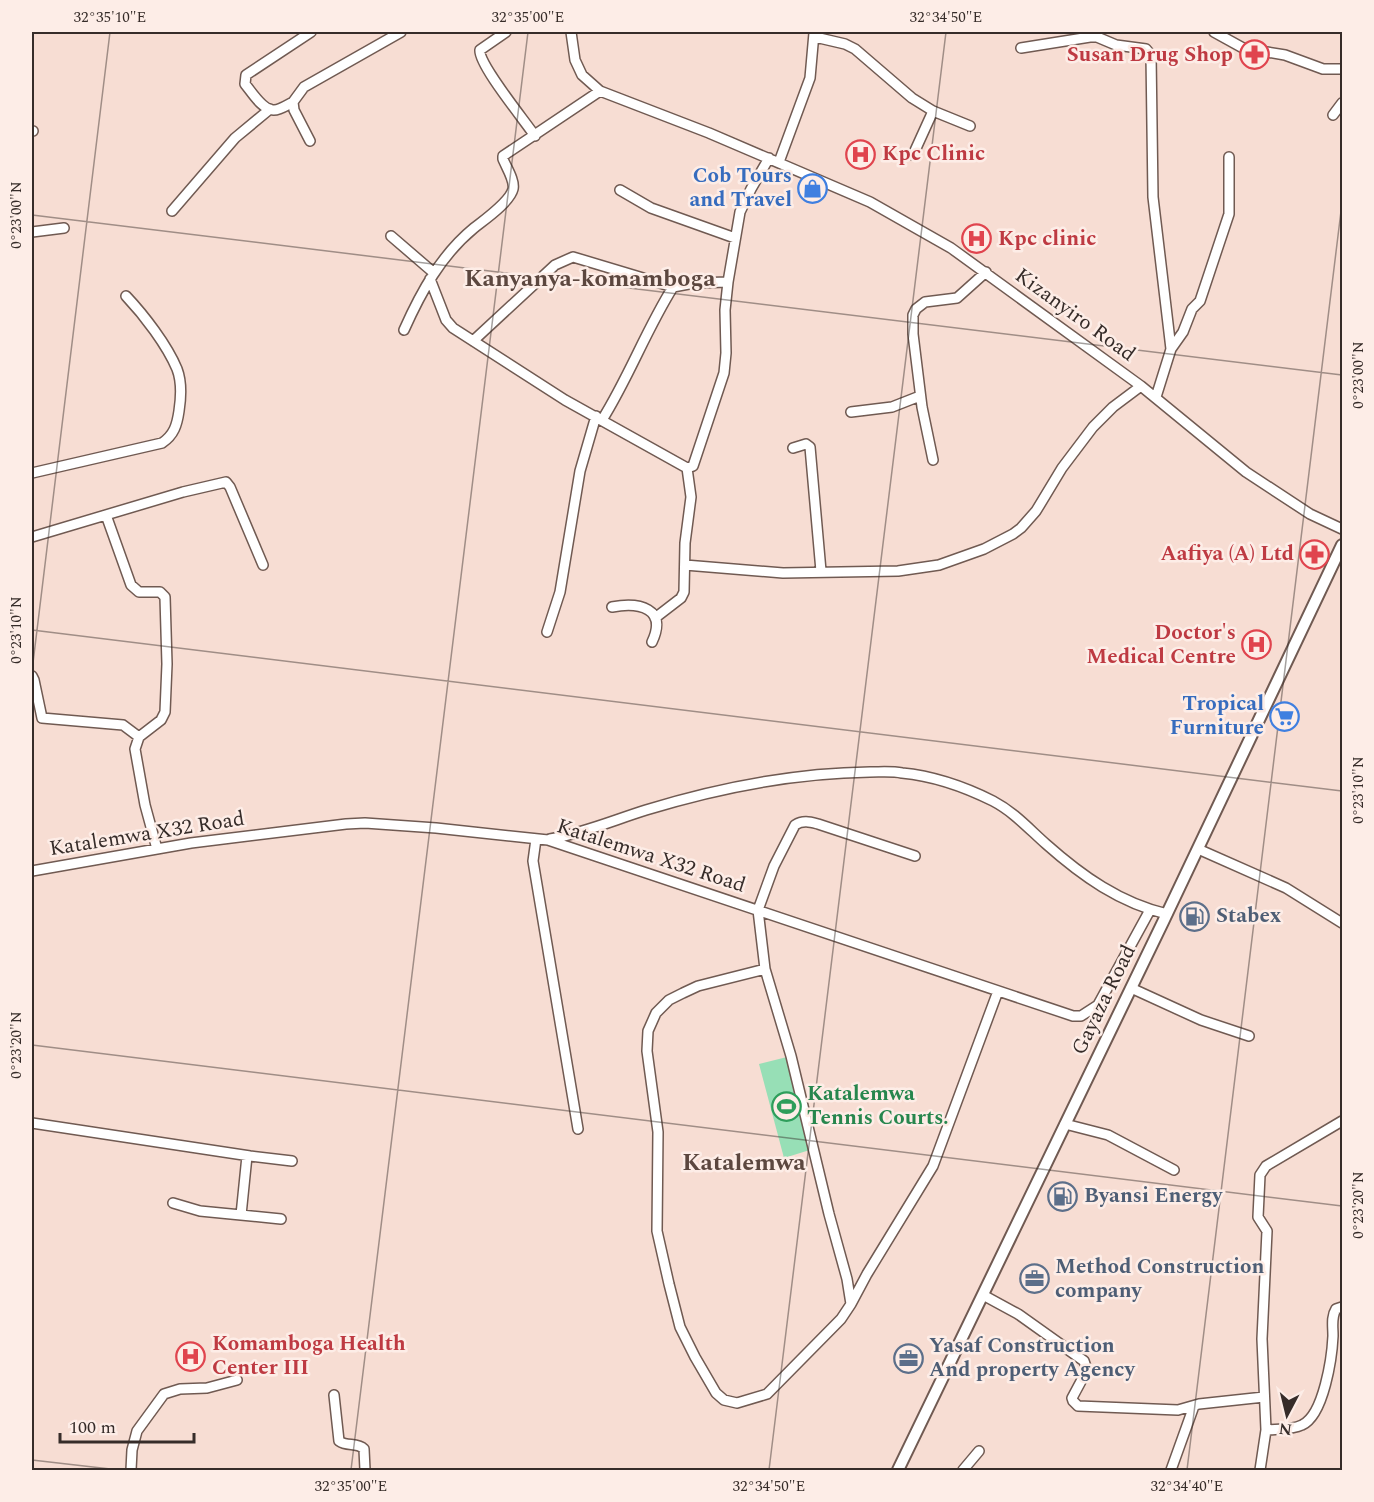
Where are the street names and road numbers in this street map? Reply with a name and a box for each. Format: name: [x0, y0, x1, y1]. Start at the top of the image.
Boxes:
street label: Kizanyiro Road: [1008, 260, 1142, 370]
street label: Katalemwa X32 Road: [47, 803, 247, 865]
street label: Katalemwa X32 Road: [552, 810, 750, 902]
street label: Gayaza Road: [1063, 939, 1145, 1061]

